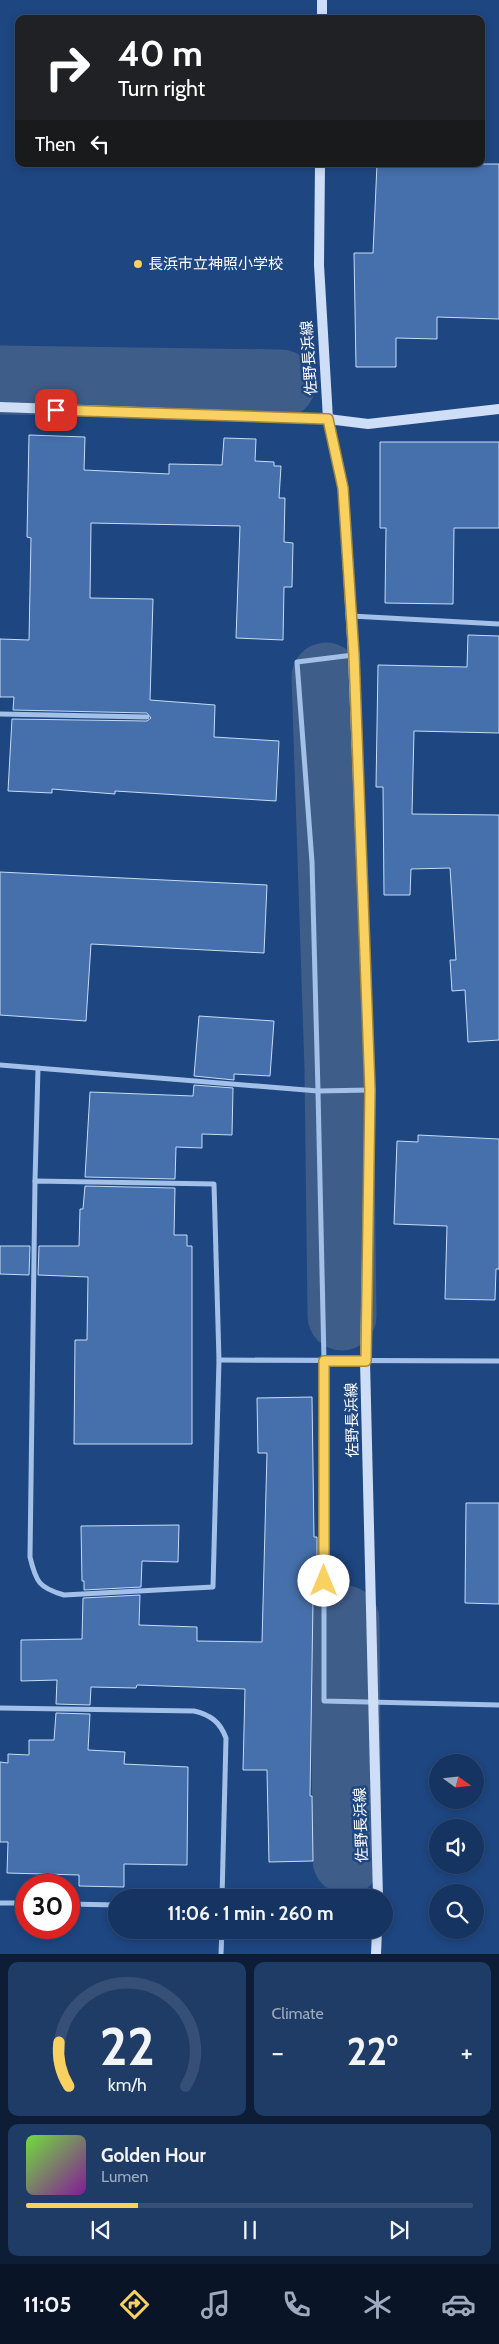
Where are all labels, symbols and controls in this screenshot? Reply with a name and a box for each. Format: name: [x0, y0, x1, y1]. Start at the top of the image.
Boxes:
text: 40 m: [118, 32, 203, 75]
icon: right: [35, 35, 100, 100]
text: Turn right: [118, 75, 205, 102]
icon: left: [86, 130, 114, 158]
text: Then: [35, 133, 76, 156]
place label: 長浜市立神照小学校: [148, 255, 283, 273]
marker: 長浜市立神照小学校: [132, 258, 144, 270]
street label: 佐野長浜線: [297, 320, 321, 396]
pin: [35, 389, 77, 431]
icon: arrive: [42, 396, 70, 424]
street label: 佐野長浜線: [342, 1382, 362, 1458]
position arrow: [297, 1554, 349, 1606]
north arrow: [429, 1754, 484, 1809]
map controls: [429, 1754, 484, 1939]
street label: 佐野長浜線: [351, 1787, 371, 1863]
button: sound: [429, 1819, 484, 1874]
speed limit sign: 30: [15, 1874, 80, 1939]
button: search: [429, 1884, 484, 1939]
text: 11:06 · 1 min · 260 m: [167, 1902, 334, 1925]
text: Climate: [272, 2004, 324, 2023]
text: 22: [99, 2015, 154, 2078]
text: 22°: [347, 2028, 398, 2075]
text: −: [272, 2035, 284, 2069]
text: +: [461, 2035, 473, 2069]
text: km/h: [107, 2074, 146, 2095]
text: Golden Hour: [101, 2144, 206, 2167]
text: Lumen: [101, 2167, 148, 2186]
icon: previous: [87, 2216, 115, 2244]
icon: pause: [236, 2216, 264, 2244]
icon: next: [385, 2216, 413, 2244]
icon: directions: [117, 2287, 152, 2322]
icon: music: [198, 2287, 233, 2322]
icon: phone: [279, 2287, 314, 2322]
icon: climate: [360, 2287, 395, 2322]
icon: car: [441, 2287, 476, 2322]
text: 11:05: [23, 2291, 71, 2318]

